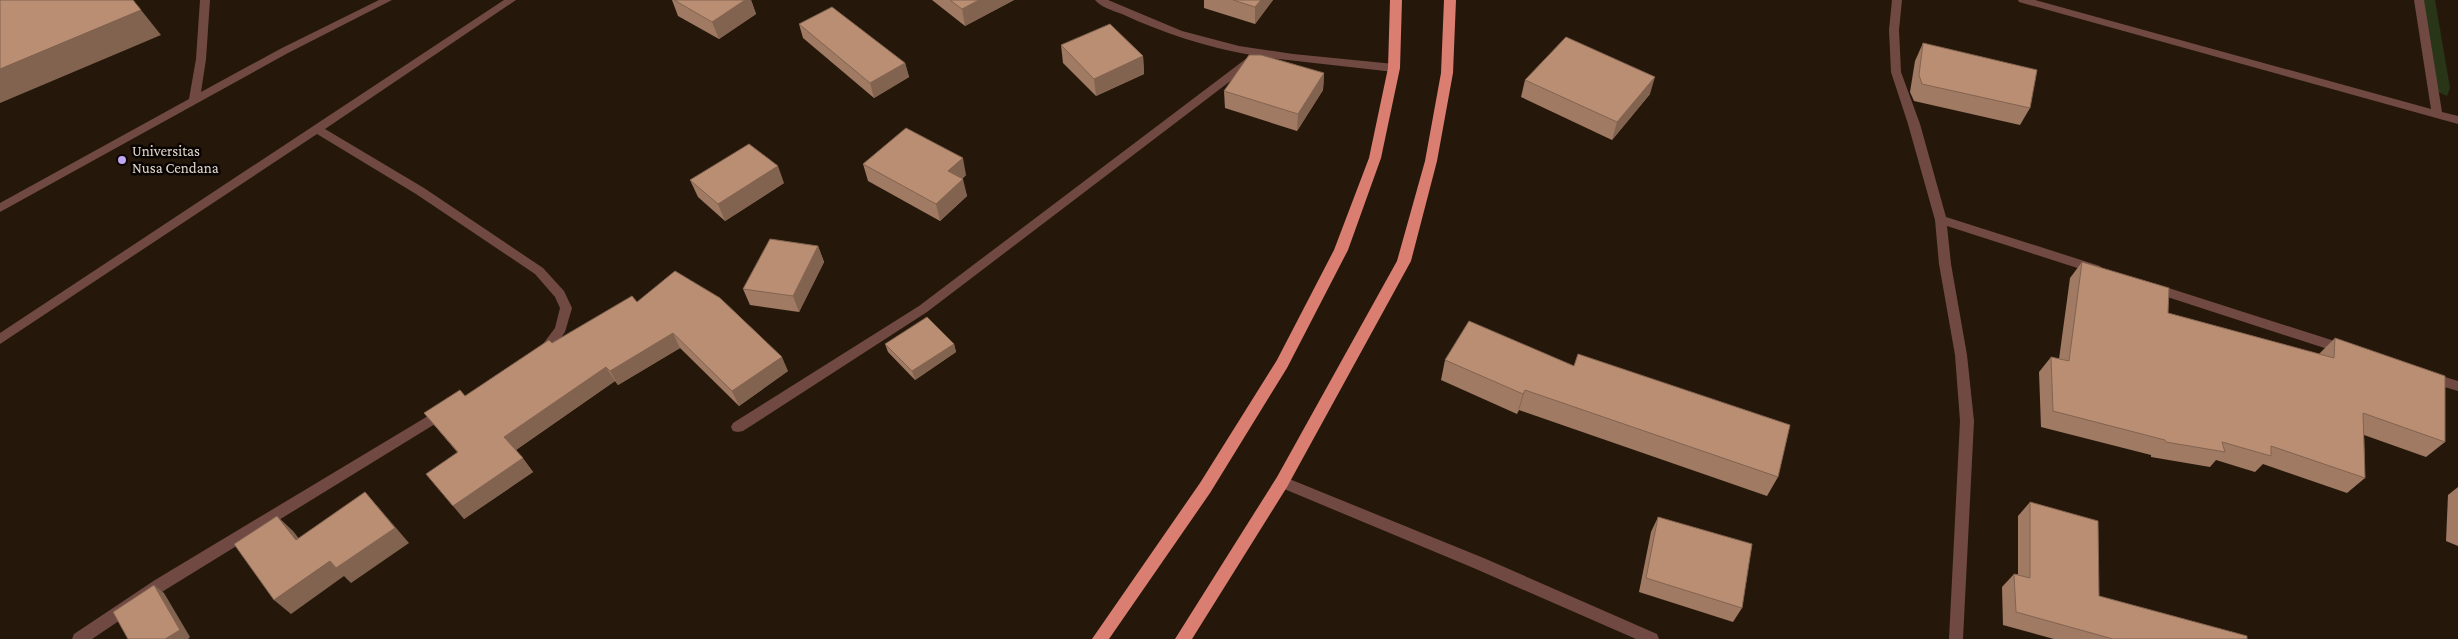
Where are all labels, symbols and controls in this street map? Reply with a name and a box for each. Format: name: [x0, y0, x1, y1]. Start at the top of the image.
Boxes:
place label: Universitas Nusa Cendana: [132, 143, 219, 176]
marker: Universitas Nusa Cendana: [116, 154, 128, 166]

